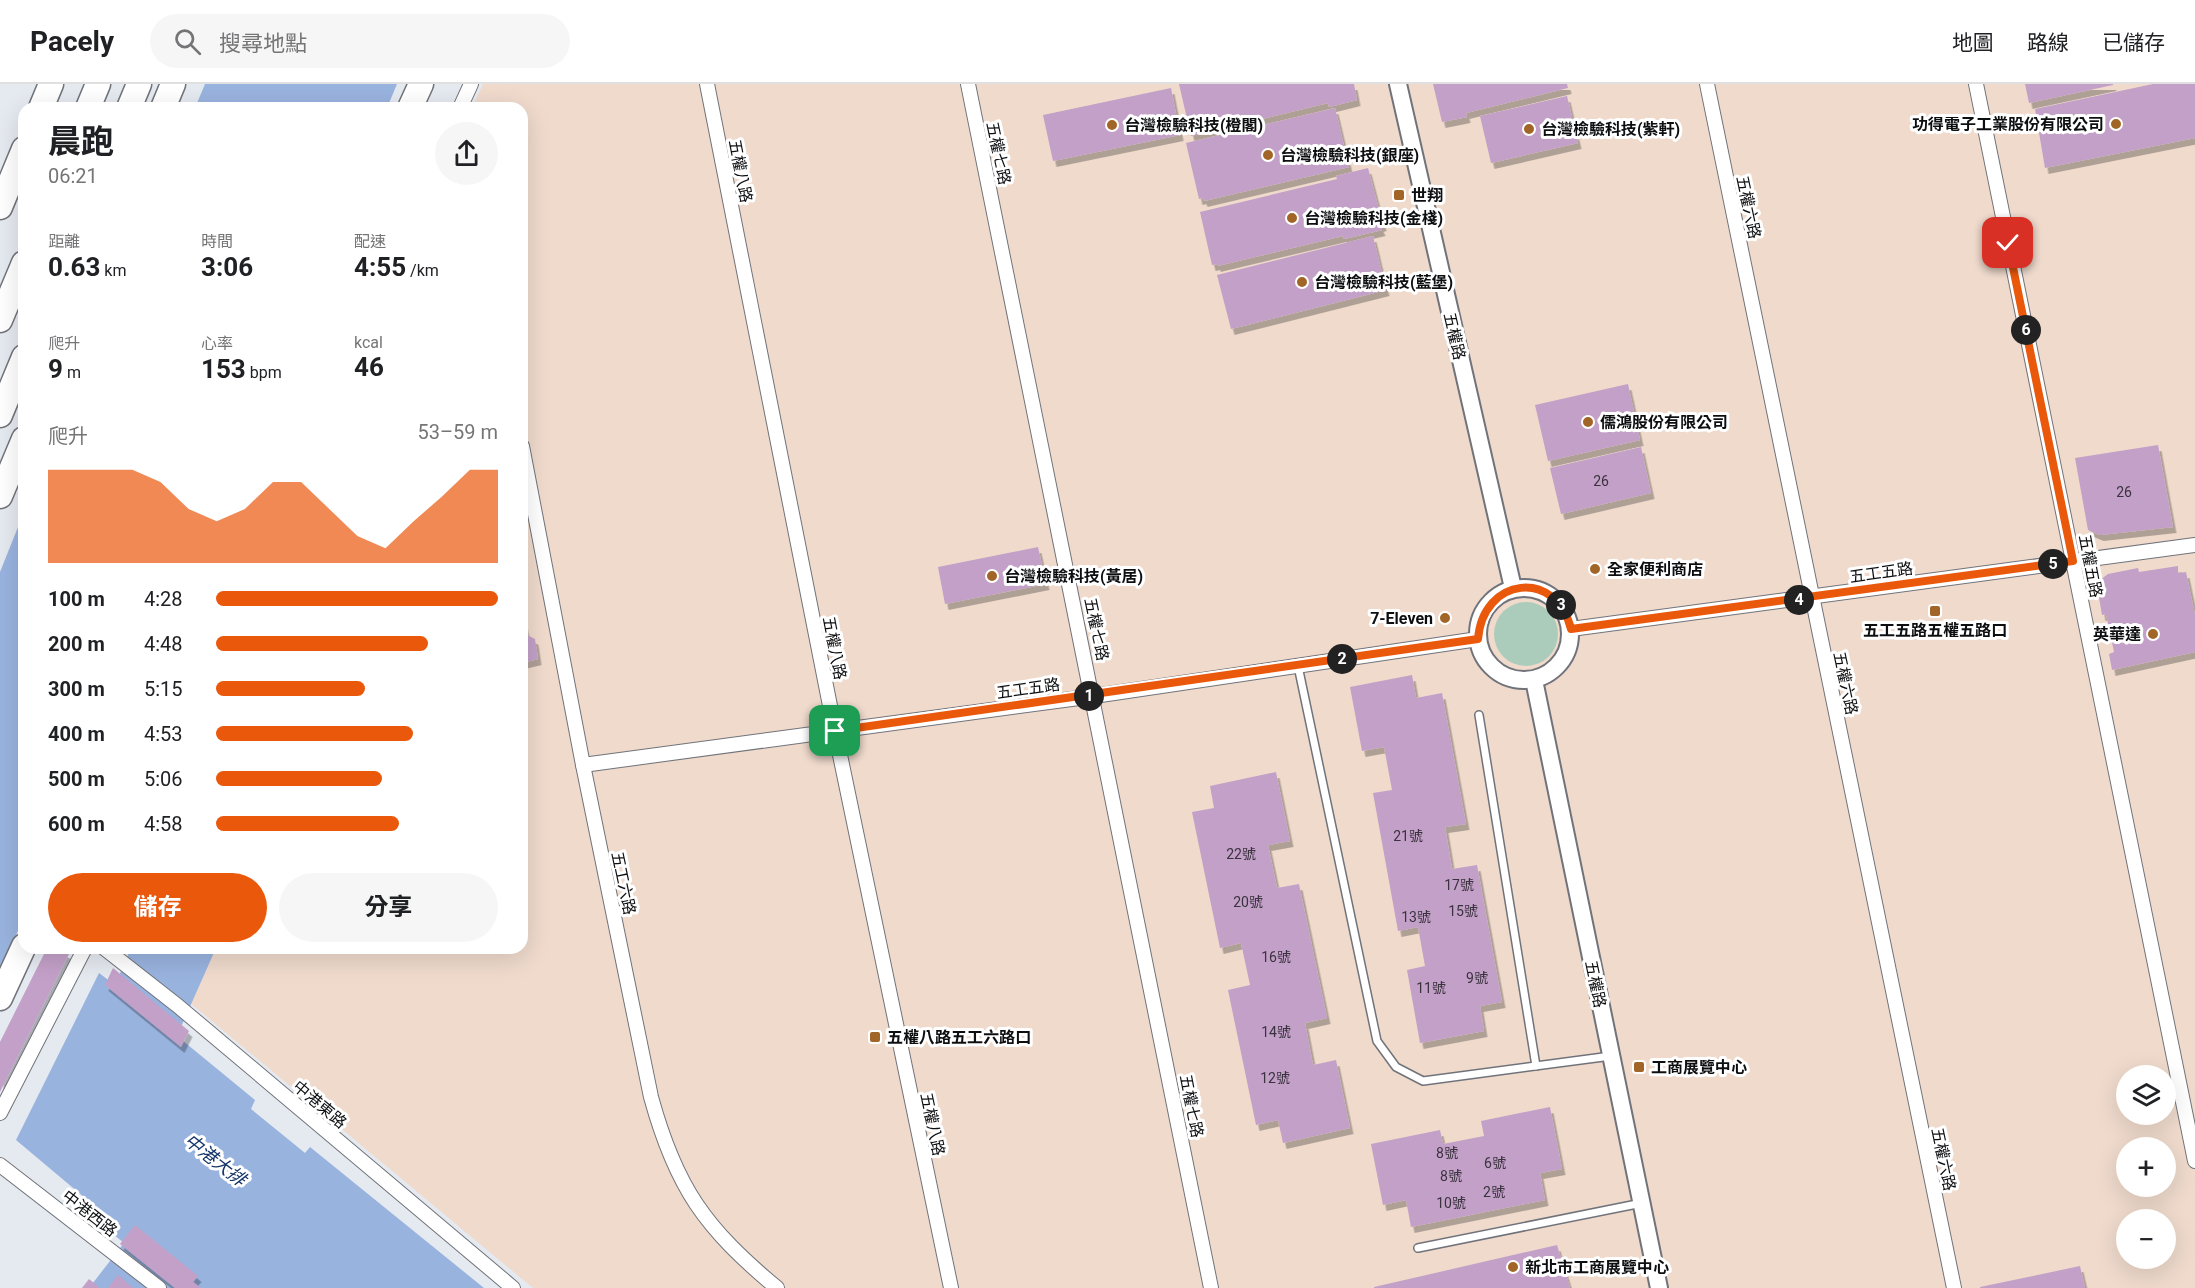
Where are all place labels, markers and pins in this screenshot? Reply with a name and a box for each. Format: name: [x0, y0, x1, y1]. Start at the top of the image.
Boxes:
place label: 功得電子工業股份有限公司: [1912, 115, 2104, 134]
place label: 台灣檢驗科技(橙閣): [1124, 116, 1263, 135]
marker: 功得電子工業股份有限公司: [2109, 117, 2123, 131]
marker: 台灣檢驗科技(橙閣): [1105, 118, 1119, 132]
place label: 台灣檢驗科技(紫軒): [1541, 120, 1680, 139]
marker: 台灣檢驗科技(紫軒): [1522, 122, 1536, 136]
place label: 台灣檢驗科技(銀座): [1280, 146, 1419, 165]
marker: 台灣檢驗科技(銀座): [1261, 148, 1275, 162]
place label: 世翔: [1411, 186, 1443, 205]
marker: 世翔: [1392, 188, 1406, 202]
place label: 台灣檢驗科技(金棧): [1304, 209, 1443, 228]
marker: 台灣檢驗科技(金棧): [1285, 211, 1299, 225]
pin: [1982, 217, 2033, 268]
place label: 台灣檢驗科技(藍堡): [1314, 273, 1453, 292]
marker: 台灣檢驗科技(藍堡): [1295, 275, 1309, 289]
pin: 6: [2011, 315, 2041, 345]
place label: 儒鴻股份有限公司: [1600, 413, 1728, 432]
marker: 儒鴻股份有限公司: [1581, 415, 1595, 429]
pin: 5: [2038, 549, 2068, 579]
place label: 全家便利商店: [1607, 560, 1703, 579]
marker: 全家便利商店: [1588, 562, 1602, 576]
place label: 台灣檢驗科技(黃居): [1004, 567, 1143, 586]
marker: 台灣檢驗科技(黃居): [985, 569, 999, 583]
pin: 4: [1784, 585, 1814, 615]
pin: 3: [1546, 590, 1576, 620]
marker: 五工五路五權五路口: [1928, 604, 1942, 618]
place label: 7-Eleven: [1370, 609, 1433, 628]
marker: 7-Eleven: [1438, 611, 1452, 625]
place label: 五工五路五權五路口: [1863, 621, 2007, 640]
place label: 英華達: [2093, 625, 2141, 644]
marker: 英華達: [2146, 627, 2160, 641]
pin: 2: [1327, 644, 1357, 674]
pin: 1: [1074, 681, 1104, 711]
pin: [809, 705, 860, 756]
place label: 五權八路五工六路口: [887, 1028, 1031, 1047]
marker: 五權八路五工六路口: [868, 1030, 882, 1044]
place label: 工商展覽中心: [1651, 1058, 1747, 1077]
marker: 工商展覽中心: [1632, 1060, 1646, 1074]
place label: 新北市工商展覽中心: [1525, 1258, 1669, 1277]
marker: 新北市工商展覽中心: [1506, 1260, 1520, 1274]

